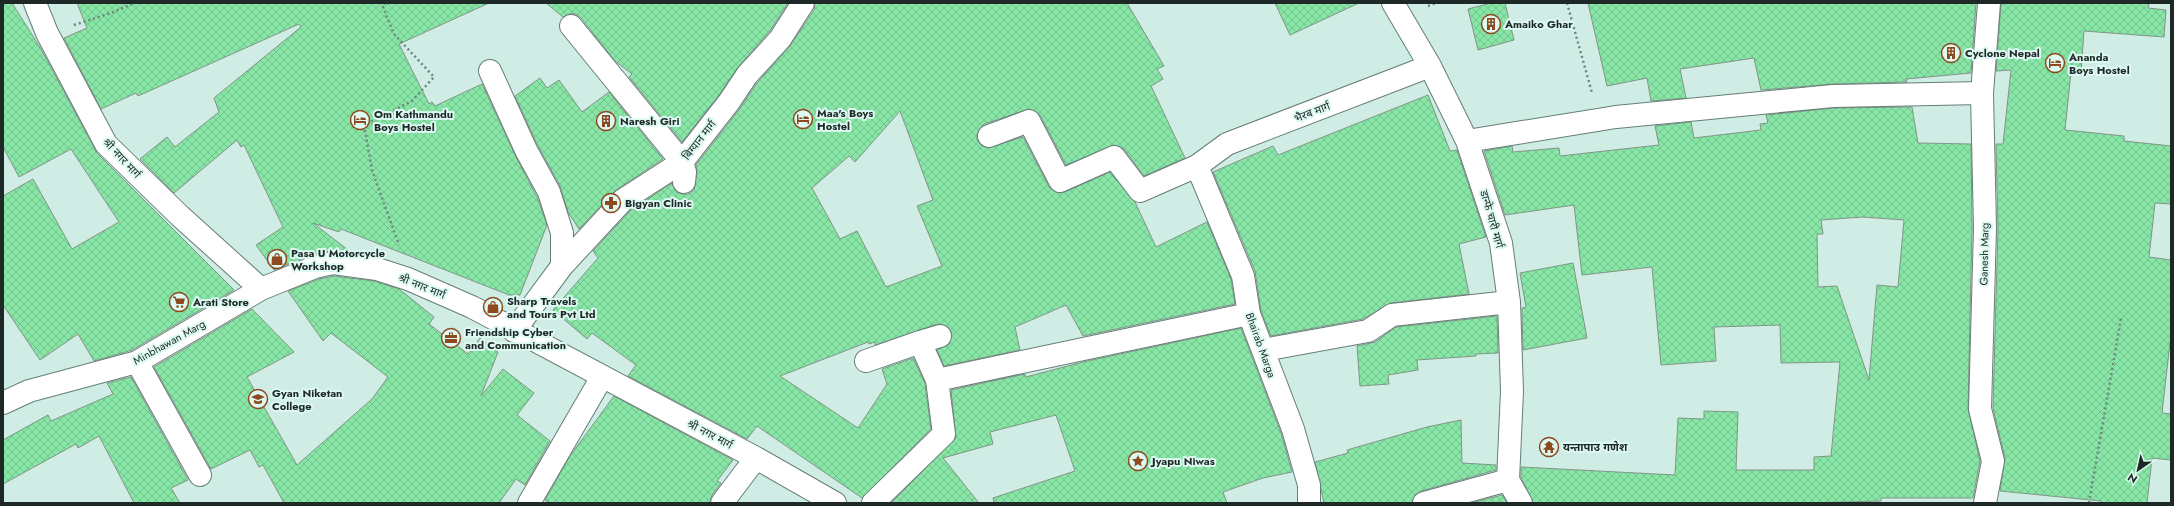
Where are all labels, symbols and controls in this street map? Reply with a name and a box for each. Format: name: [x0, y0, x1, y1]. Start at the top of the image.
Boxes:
building icon: Amaiko Ghar: [1480, 13, 1502, 35]
place label: Amaiko Ghar: [1504, 16, 1573, 32]
building icon: Cyclone Nepal: [1940, 42, 1962, 64]
place label: Cyclone Nepal: [1965, 45, 2040, 61]
place label: Ananda Boys Hostel: [2068, 49, 2130, 78]
hotel icon: Ananda Boys Hostel: [2044, 52, 2066, 74]
street label: भैरब मार्ग: [1292, 97, 1333, 126]
place label: Maa's Boys Hostel: [817, 105, 873, 134]
place label: Om Kathmandu Boys Hostel: [374, 106, 453, 135]
hotel icon: Maa's Boys Hostel: [792, 108, 814, 130]
hotel icon: Om Kathmandu Boys Hostel: [349, 109, 371, 131]
building icon: Naresh Giri: [595, 110, 617, 132]
place label: Naresh Giri: [620, 113, 679, 129]
street label: बिग्यान मार्ग: [678, 116, 720, 163]
street label: श्री नगर मार्ग: [99, 134, 145, 182]
street label: डान्फे चारी मार्ग: [1476, 187, 1508, 251]
pharmacy icon: Bigyan Clinic: [600, 192, 622, 214]
place label: Bigyan Clinic: [625, 195, 692, 211]
street label: Ganesh Marg: [1975, 222, 1993, 286]
place label: Pasa U Motorcycle Workshop: [291, 245, 385, 274]
shop icon: Pasa U Motorcycle Workshop: [266, 248, 288, 270]
street label: श्री नगर मार्ग: [396, 269, 449, 303]
supermarket icon: Arati Store: [168, 291, 190, 313]
place label: Sharp Travels and Tours Pvt Ltd: [507, 293, 596, 322]
place label: Arati Store: [192, 294, 249, 310]
shop icon: Sharp Travels and Tours Pvt Ltd: [482, 296, 504, 318]
street label: Bhairab Marga: [1242, 310, 1280, 380]
street label: Minbhawan Marg: [130, 315, 208, 369]
place label: Friendship Cyber and Communication: [465, 324, 566, 353]
office icon: Friendship Cyber and Communication: [440, 327, 462, 349]
place label: Gyan Niketan College: [272, 385, 342, 414]
school or university icon: Gyan Niketan College: [247, 388, 269, 410]
street label: श्री नगर मार्ग: [684, 415, 737, 453]
temple icon: यन्तापाउ गणेश: [1538, 436, 1560, 458]
place label: यन्तापाउ गणेश: [1563, 439, 1628, 455]
place icon: Jyapu Niwas: [1127, 450, 1149, 472]
north arrow: [2118, 450, 2158, 490]
place label: Jyapu Niwas: [1150, 453, 1215, 469]
text: N: [2124, 469, 2141, 487]

